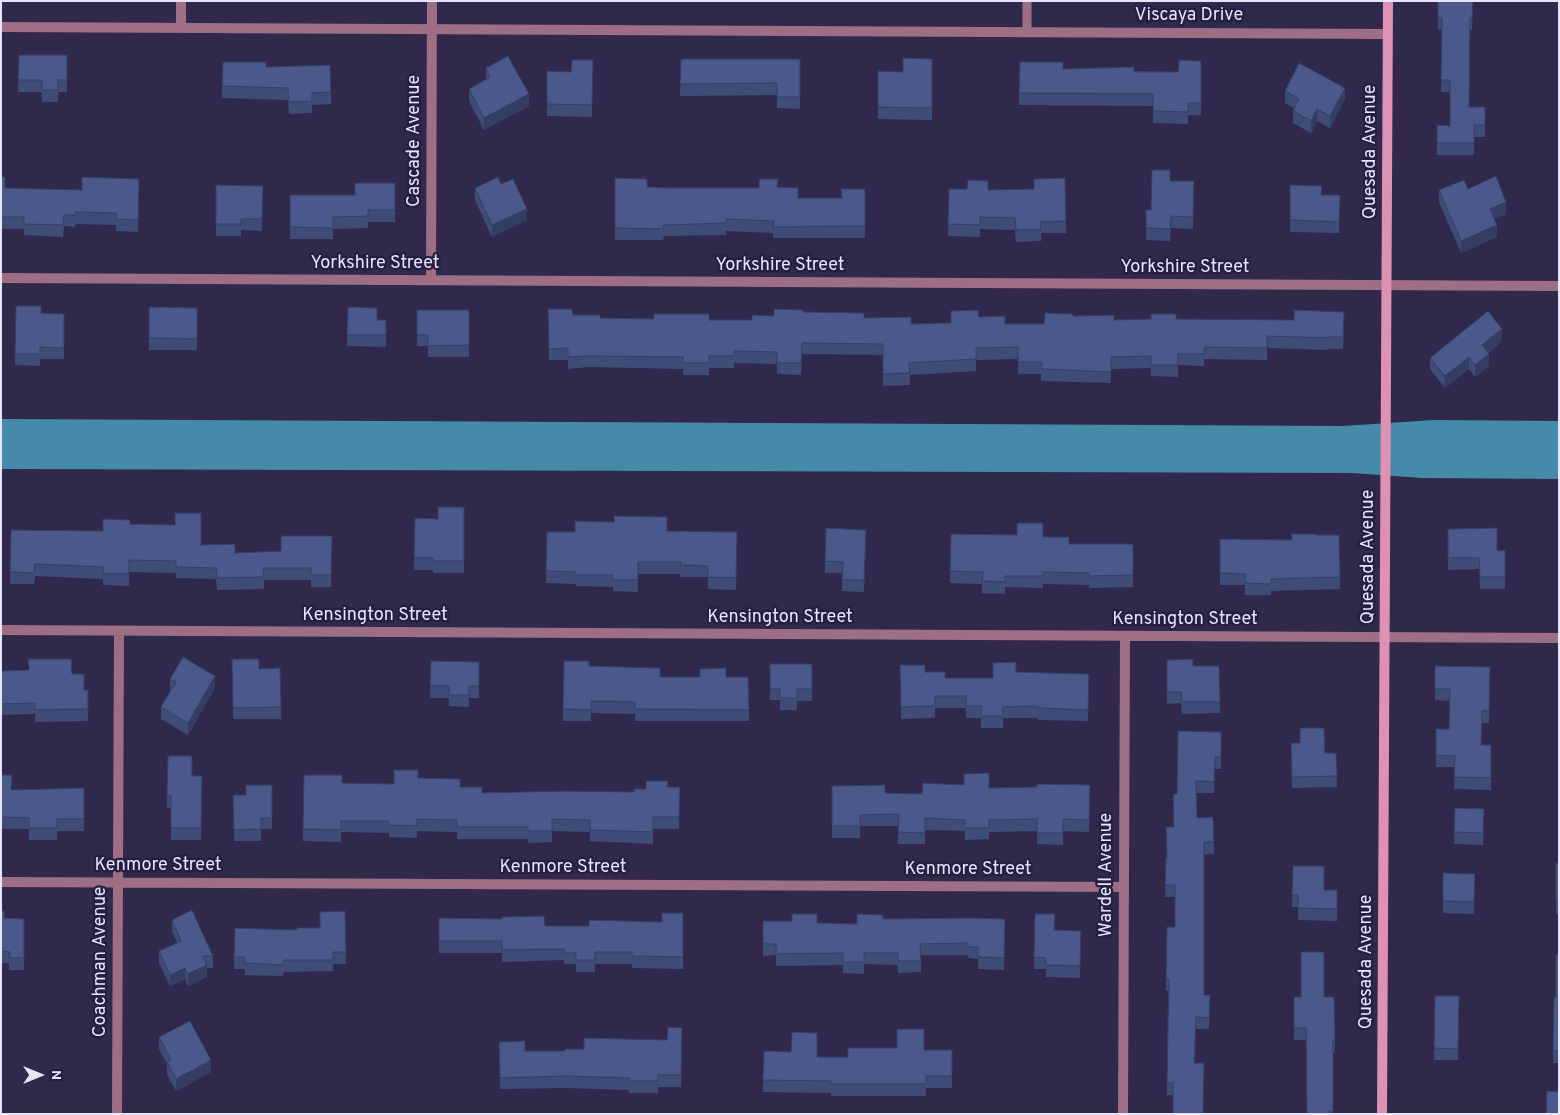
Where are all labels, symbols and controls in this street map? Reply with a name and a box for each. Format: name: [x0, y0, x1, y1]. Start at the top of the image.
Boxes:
street label: Viscaya Drive: [1135, 5, 1243, 27]
street label: Cascade Avenue: [404, 75, 426, 207]
street label: Quesada Avenue: [1360, 85, 1382, 219]
street label: Yorkshire Street: [310, 253, 440, 275]
street label: Yorkshire Street: [715, 255, 845, 277]
street label: Yorkshire Street: [1120, 257, 1250, 279]
street label: Quesada Avenue: [1358, 490, 1380, 624]
street label: Kensington Street: [302, 605, 448, 627]
street label: Kensington Street: [707, 607, 853, 629]
street label: Kensington Street: [1112, 609, 1258, 631]
street label: Wardell Avenue: [1096, 813, 1118, 937]
street label: Kenmore Street: [94, 855, 222, 877]
street label: Kenmore Street: [499, 857, 627, 879]
street label: Kenmore Street: [904, 859, 1032, 881]
street label: Coachman Avenue: [90, 887, 112, 1037]
street label: Quesada Avenue: [1356, 895, 1378, 1029]
north arrow: [15, 1050, 65, 1100]
text: N: [47, 1070, 64, 1080]

